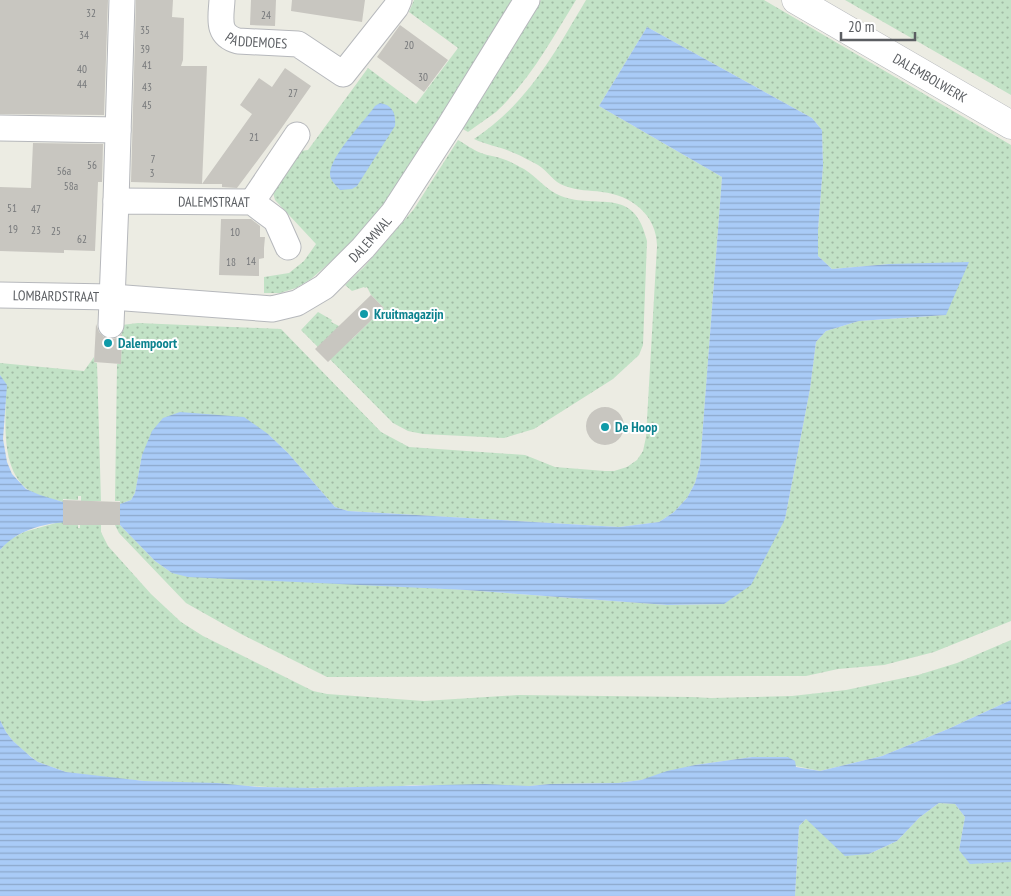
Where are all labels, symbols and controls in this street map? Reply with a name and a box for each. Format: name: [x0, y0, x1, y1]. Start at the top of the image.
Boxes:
house number: 32: [86, 6, 96, 20]
house number: 24: [261, 8, 271, 22]
scale bar: [841, 10, 915, 42]
text: 20 m: [848, 17, 874, 36]
house number: 35: [140, 23, 150, 37]
house number: 34: [79, 28, 89, 42]
street label: PADDEMOES: [222, 28, 288, 52]
house number: 20: [404, 38, 414, 52]
house number: 39: [140, 42, 150, 56]
street label: DALEMBOLWERK: [890, 49, 970, 107]
house number: 41: [142, 58, 152, 72]
house number: 40: [77, 62, 87, 76]
house number: 30: [418, 70, 428, 84]
house number: 44: [77, 77, 87, 91]
house number: 43: [142, 80, 152, 94]
house number: 27: [288, 86, 298, 100]
house number: 45: [142, 98, 152, 112]
house number: 21: [249, 130, 259, 144]
house number: 7: [151, 152, 156, 166]
house number: 56: [87, 158, 97, 172]
house number: 56a: [57, 164, 71, 178]
house number: 3: [150, 166, 155, 180]
house number: 58a: [64, 179, 78, 193]
street label: DALEMSTRAAT: [178, 192, 251, 211]
house number: 51: [7, 201, 17, 215]
house number: 47: [31, 202, 41, 216]
street label: DALEMWAL: [345, 212, 396, 266]
house number: 19: [8, 222, 18, 236]
house number: 23: [31, 223, 41, 237]
house number: 25: [51, 224, 61, 238]
house number: 10: [230, 225, 240, 239]
house number: 62: [77, 232, 87, 246]
house number: 14: [246, 254, 256, 268]
house number: 18: [226, 255, 236, 269]
street label: LOMBARDSTRAAT: [13, 286, 100, 306]
place label: Kruitmagazijn: [374, 305, 444, 323]
marker: Kruitmagazijn: [358, 308, 370, 320]
place label: Dalempoort: [118, 334, 177, 352]
marker: Dalempoort: [102, 337, 114, 349]
place label: De Hoop: [615, 418, 658, 436]
marker: De Hoop: [599, 421, 611, 433]

